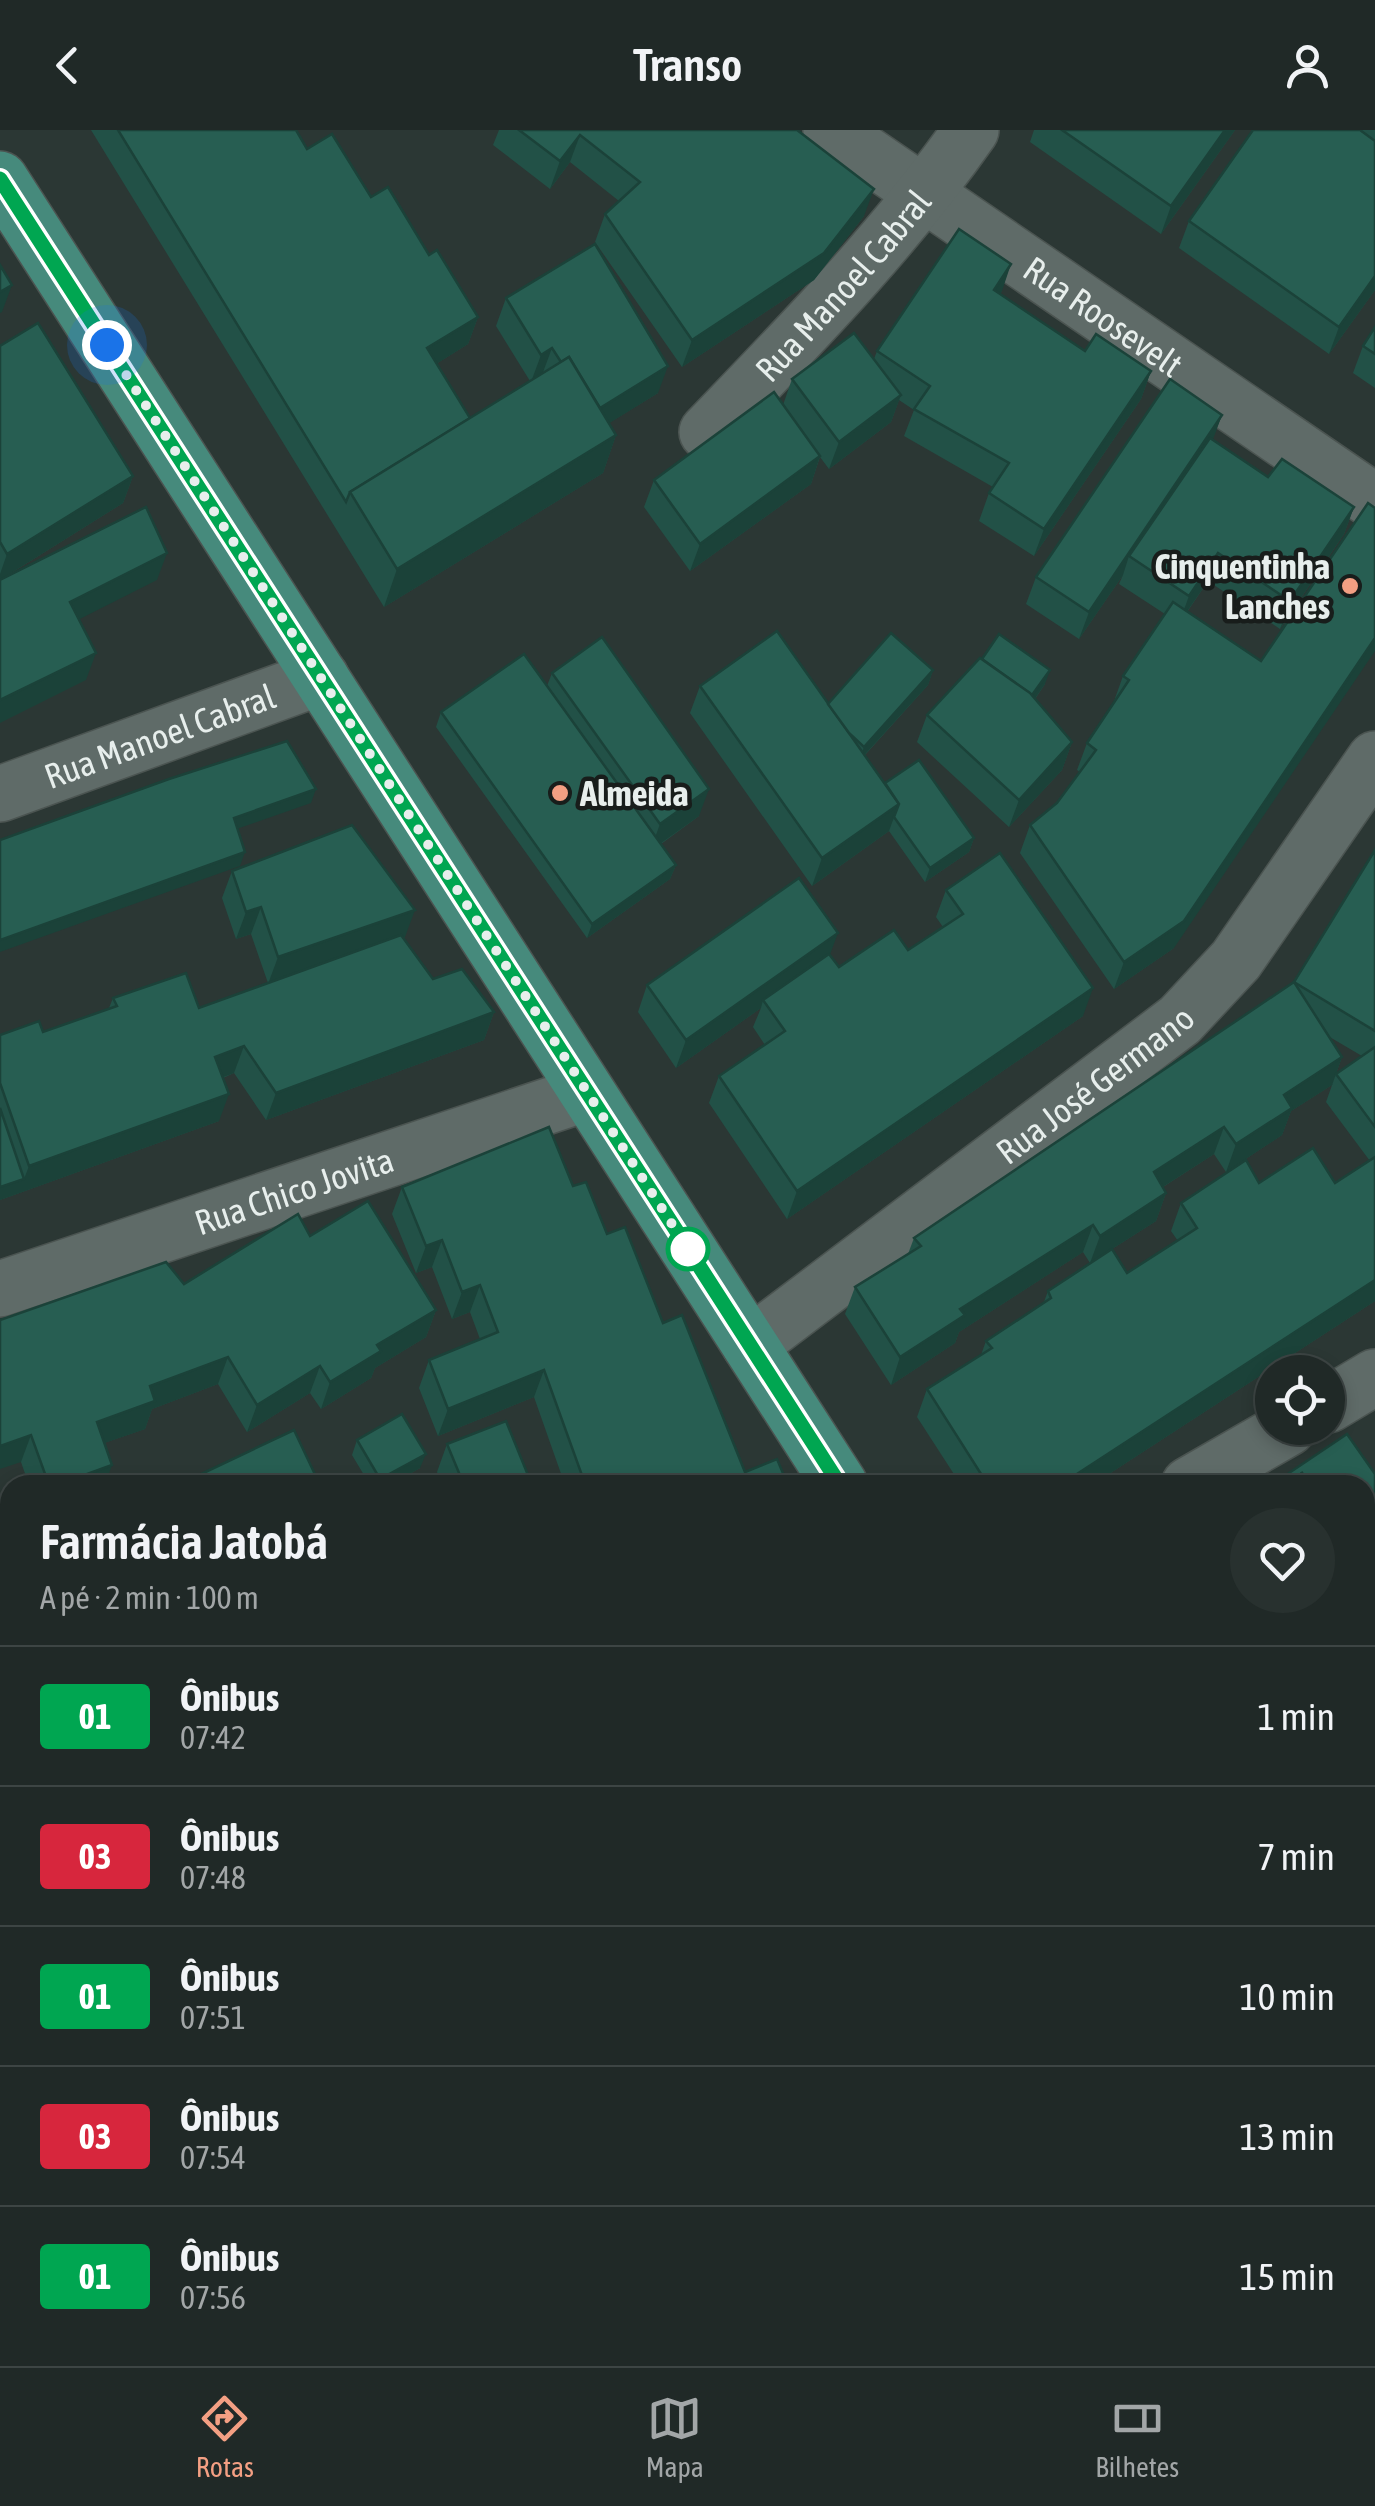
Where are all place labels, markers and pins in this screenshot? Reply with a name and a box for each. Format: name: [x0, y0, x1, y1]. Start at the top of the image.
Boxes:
place label: Cinquentinha Lanches: [1155, 546, 1330, 626]
marker: Cinquentinha Lanches: [1339, 575, 1361, 597]
place label: Almeida: [579, 773, 688, 813]
marker: Almeida: [549, 782, 571, 804]
unlabelled marker: [667, 1228, 709, 1270]

